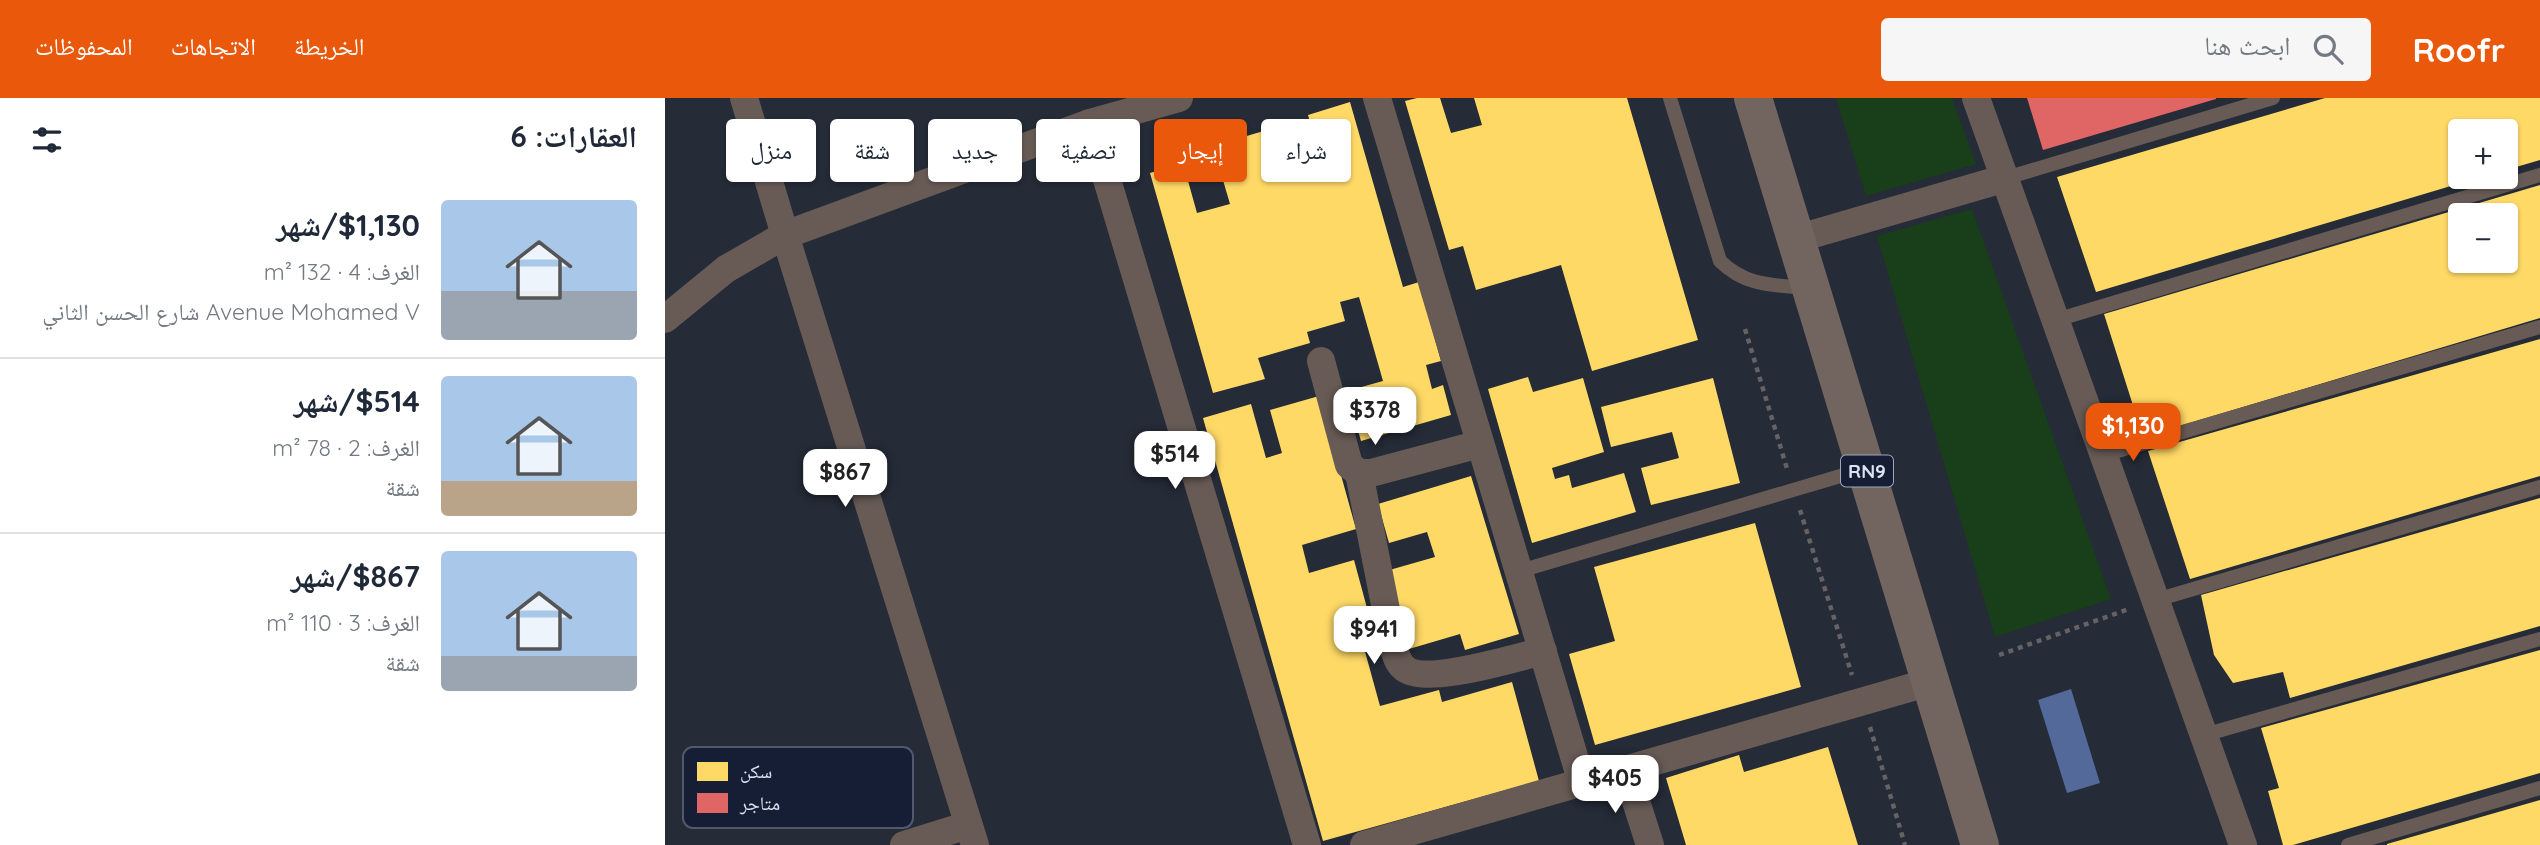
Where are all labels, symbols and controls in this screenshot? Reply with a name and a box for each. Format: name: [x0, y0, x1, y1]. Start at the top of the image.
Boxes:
search box: [1881, 18, 2371, 81]
text: ابحث هنا: [2204, 29, 2291, 62]
text: Roofr: [2413, 29, 2505, 70]
icon: search: [2309, 30, 2347, 68]
text: المحفوظات: [35, 31, 133, 61]
text: الاتجاهات: [171, 31, 256, 61]
text: الخريطة: [294, 31, 365, 61]
text: العقارات: 6: [510, 117, 637, 155]
chip: منزل: [726, 119, 816, 182]
chip: شقة: [830, 119, 914, 182]
chip: جديد: [928, 119, 1022, 182]
chip: تصفية: [1036, 119, 1140, 182]
chip: إيجار: [1154, 119, 1247, 182]
chip: شراء: [1261, 119, 1351, 182]
map controls: [2448, 119, 2518, 273]
button: +: [2448, 119, 2518, 189]
icon: filters: [28, 121, 66, 159]
button: −: [2448, 203, 2518, 273]
text: $1,130/شهر: [276, 206, 420, 244]
icon: home: [497, 228, 581, 312]
text: الغرف: 4 · 132 m²: [264, 257, 420, 286]
text: Avenue Mohamed V شارع الحسن الثاني: [42, 297, 420, 326]
text: $514/شهر: [294, 382, 420, 420]
pin: $378: [1334, 388, 1416, 447]
text: $378: [1349, 395, 1401, 424]
icon: home: [497, 404, 581, 488]
pin: $1,130: [2076, 404, 2190, 463]
text: $1,130: [2102, 411, 2164, 440]
pin: $514: [1134, 432, 1216, 491]
text: الغرف: 2 · 78 m²: [272, 433, 420, 462]
text: $514: [1150, 439, 1200, 468]
pin: $867: [804, 450, 886, 509]
road number: RN9: [1841, 456, 1893, 486]
text: $867: [819, 457, 871, 486]
text: شقة: [386, 473, 420, 502]
text: $867/شهر: [291, 557, 420, 595]
icon: home: [497, 579, 581, 663]
pin: $941: [1333, 606, 1415, 666]
text: الغرف: 3 · 110 m²: [266, 608, 420, 637]
text: $941: [1350, 614, 1398, 643]
text: شقة: [386, 648, 420, 677]
legend: [683, 747, 913, 828]
pin: $405: [1574, 756, 1656, 815]
text: سكن: [740, 759, 772, 783]
text: $405: [1588, 763, 1642, 792]
text: متاجر: [739, 791, 780, 815]

